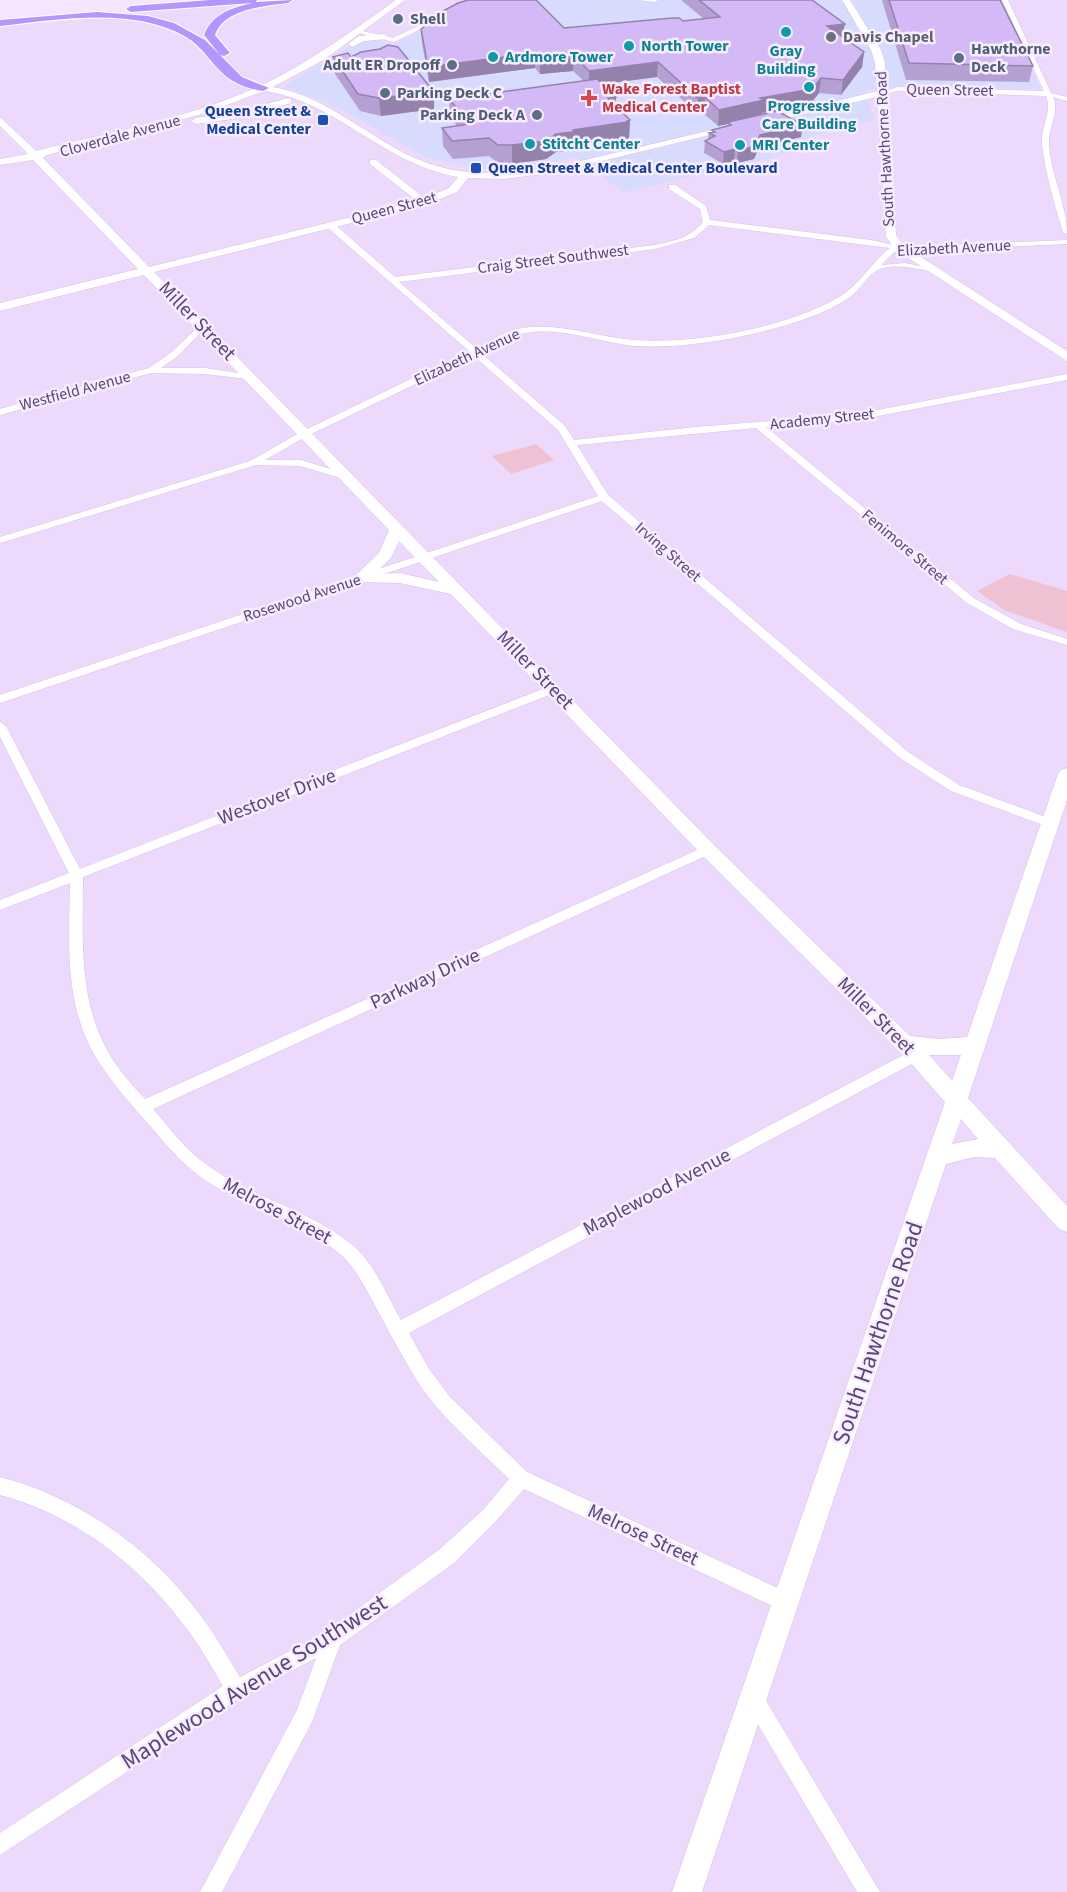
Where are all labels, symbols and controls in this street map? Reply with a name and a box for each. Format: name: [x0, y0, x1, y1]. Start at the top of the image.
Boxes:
place label: Shell: [410, 8, 446, 30]
marker: Shell: [391, 12, 405, 26]
marker: Gray Building: [779, 25, 793, 39]
place label: Davis Chapel: [843, 26, 934, 48]
marker: Davis Chapel: [824, 30, 838, 44]
place label: North Tower: [641, 35, 729, 57]
place label: Hawthorne Deck: [971, 38, 1051, 78]
marker: North Tower: [622, 39, 636, 53]
place label: Gray Building: [756, 40, 816, 80]
place label: Ardmore Tower: [504, 46, 614, 68]
marker: Ardmore Tower: [486, 50, 500, 64]
marker: Hawthorne Deck: [952, 51, 966, 65]
place label: Adult ER Dropoff: [322, 54, 441, 76]
marker: Adult ER Dropoff: [445, 58, 459, 72]
street label: South Hawthorne Road: [870, 71, 900, 227]
place label: Wake Forest Baptist Medical Center: [602, 78, 741, 118]
street label: Queen Street: [906, 78, 994, 102]
marker: Progressive Care Building: [802, 80, 816, 94]
place label: Parking Deck C: [397, 82, 502, 104]
marker: Parking Deck C: [378, 86, 392, 100]
marker: Wake Forest Baptist Medical Center: [580, 89, 598, 107]
place label: Progressive Care Building: [762, 95, 857, 135]
place label: Queen Street & Medical Center: [205, 100, 312, 140]
place label: Parking Deck A: [420, 104, 526, 126]
marker: Parking Deck A: [530, 108, 544, 122]
street label: Cloverdale Avenue: [57, 109, 183, 163]
marker: Queen Street & Medical Center: [316, 113, 330, 127]
place label: Stitcht Center: [542, 133, 641, 155]
place label: MRI Center: [752, 134, 830, 156]
marker: Stitcht Center: [523, 137, 537, 151]
marker: MRI Center: [733, 138, 747, 152]
place label: Queen Street & Medical Center Boulevard: [488, 157, 778, 179]
marker: Queen Street & Medical Center Boulevard: [469, 161, 483, 175]
street label: Queen Street: [349, 186, 440, 230]
street label: Elizabeth Avenue: [896, 234, 1012, 262]
street label: Craig Street Southwest: [476, 239, 630, 279]
street label: Miller Street: [152, 275, 242, 367]
street label: Elizabeth Avenue: [411, 323, 523, 391]
street label: Westfield Avenue: [17, 366, 133, 416]
street label: Academy Street: [769, 403, 876, 435]
street label: Fenimore Street: [857, 504, 953, 590]
street label: Irving Street: [630, 517, 706, 587]
street label: Rosewood Avenue: [240, 569, 364, 627]
street label: Miller Street: [490, 624, 580, 716]
street label: Westover Drive: [214, 762, 340, 832]
street label: Parkway Drive: [365, 941, 485, 1017]
street label: Miller Street: [831, 971, 922, 1062]
street label: Maplewood Avenue: [578, 1141, 736, 1243]
street label: Melrose Street: [218, 1171, 337, 1252]
street label: South Hawthorne Road: [823, 1217, 933, 1449]
street label: Melrose Street: [583, 1497, 703, 1573]
street label: Maplewood Avenue Southwest: [114, 1586, 394, 1778]

